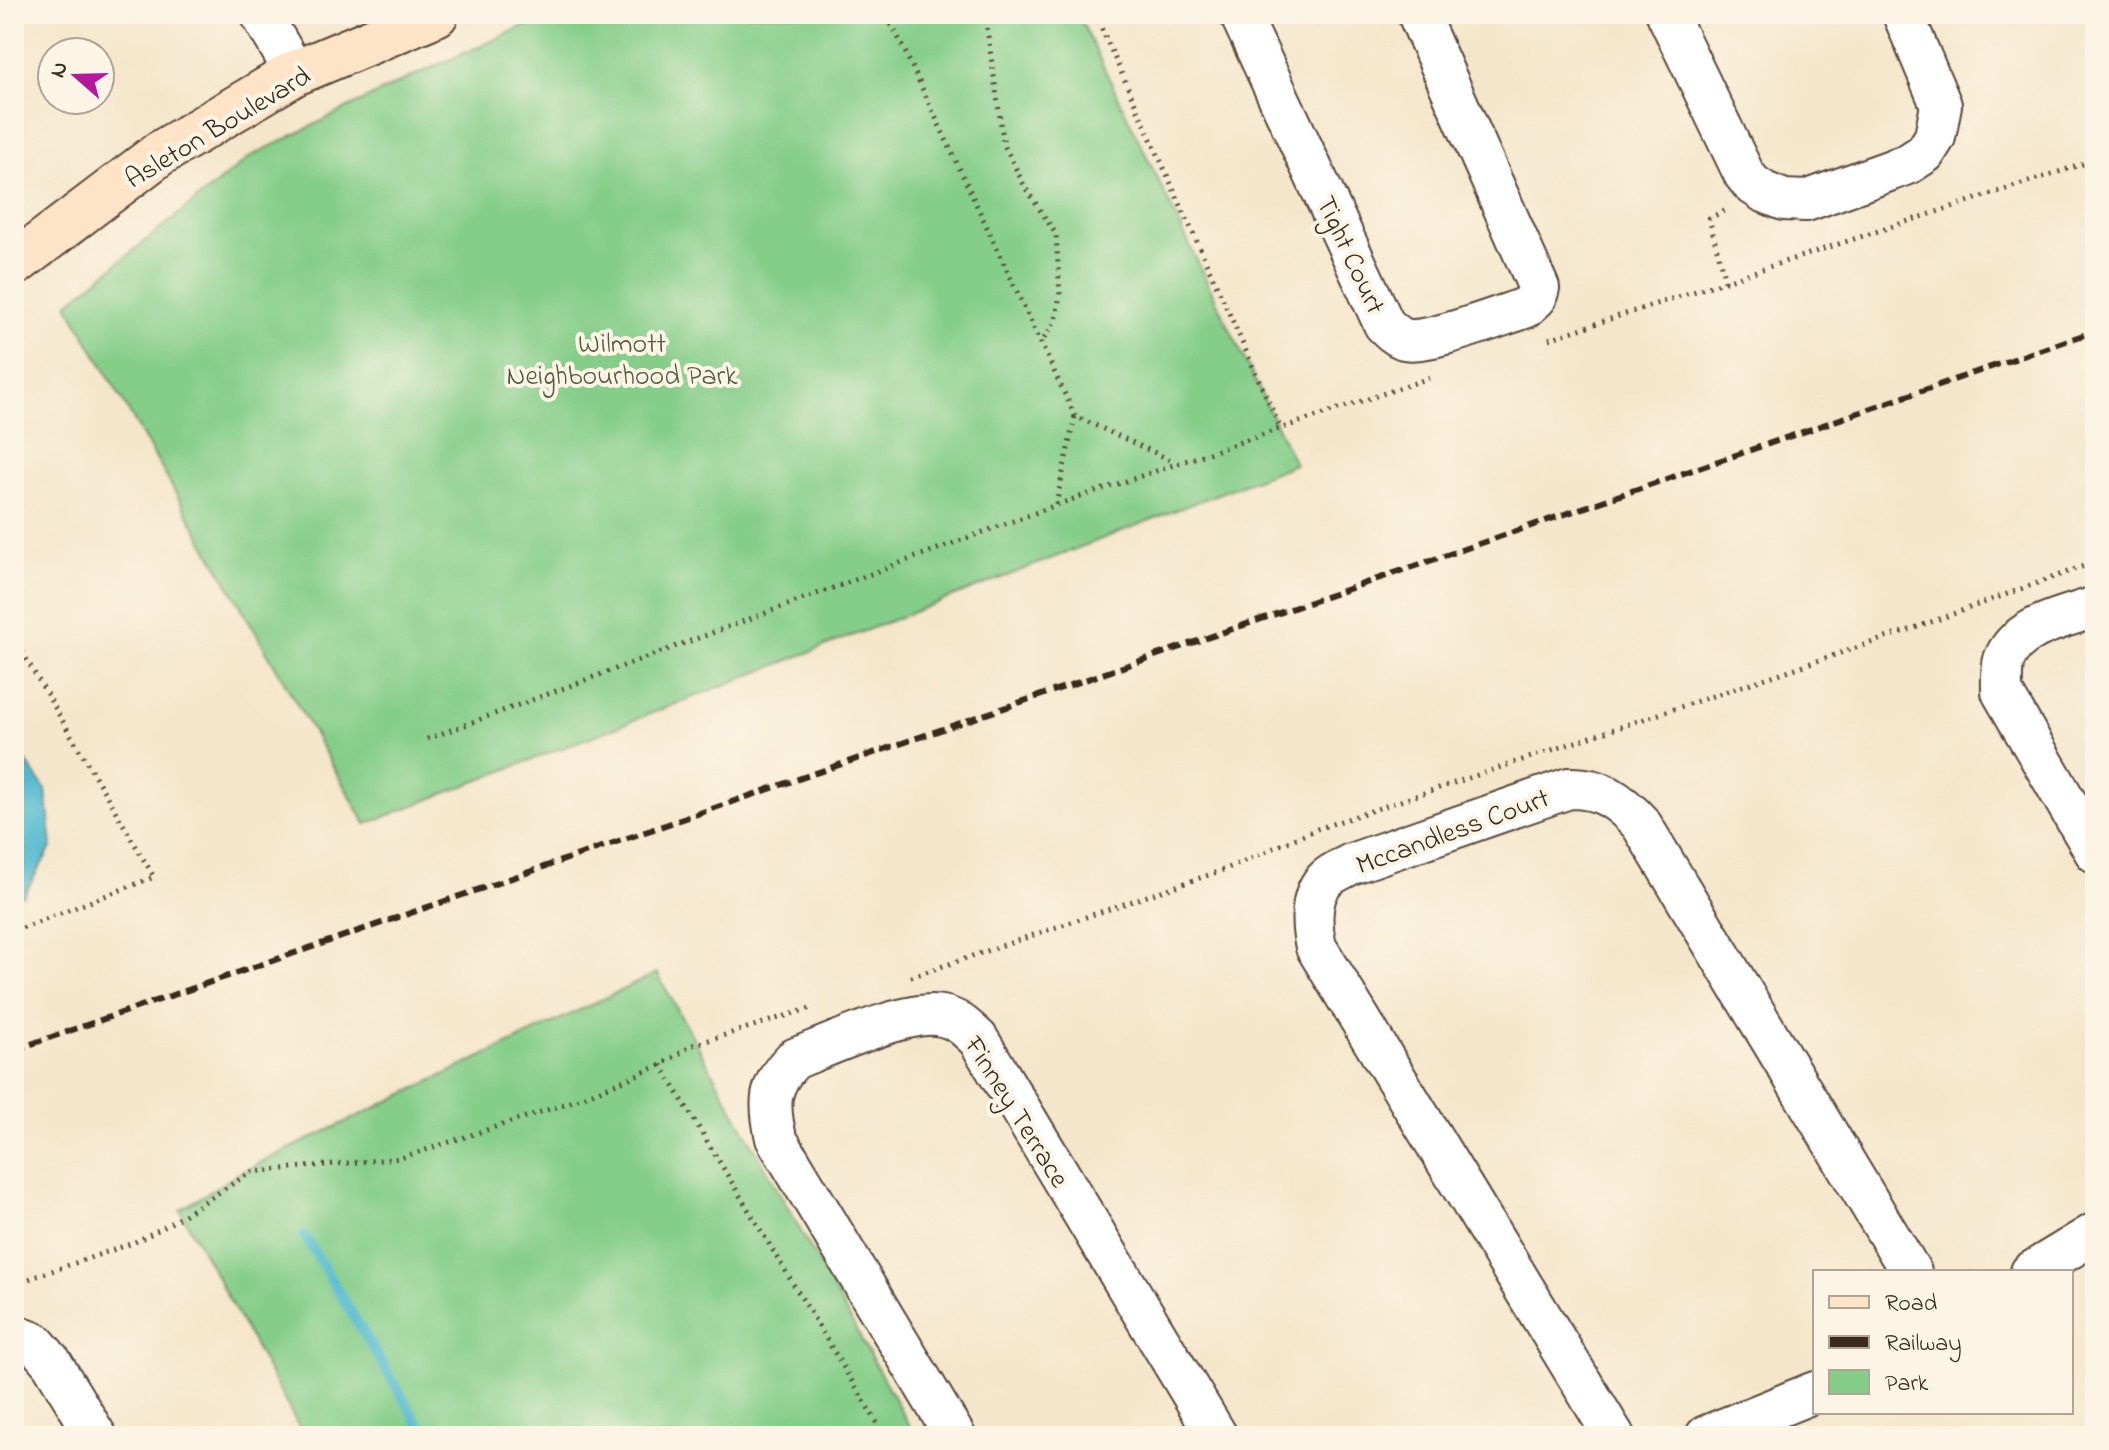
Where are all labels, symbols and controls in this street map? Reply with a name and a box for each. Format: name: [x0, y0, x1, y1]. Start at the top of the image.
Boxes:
north arrow: [36, 36, 116, 116]
street label: Asleton Boulevard: [118, 57, 320, 201]
text: N: [42, 58, 78, 83]
street label: Tight Court: [1304, 190, 1394, 321]
park label: Wilmott Neighbourhood Park: [507, 325, 738, 398]
street label: Mccandless Court: [1351, 779, 1556, 887]
street label: Finney Terrace: [952, 1028, 1078, 1197]
legend: [1813, 1270, 2073, 1414]
text: Road: [1885, 1287, 1938, 1322]
text: Railway: [1885, 1327, 1962, 1363]
text: Park: [1885, 1367, 1929, 1402]

